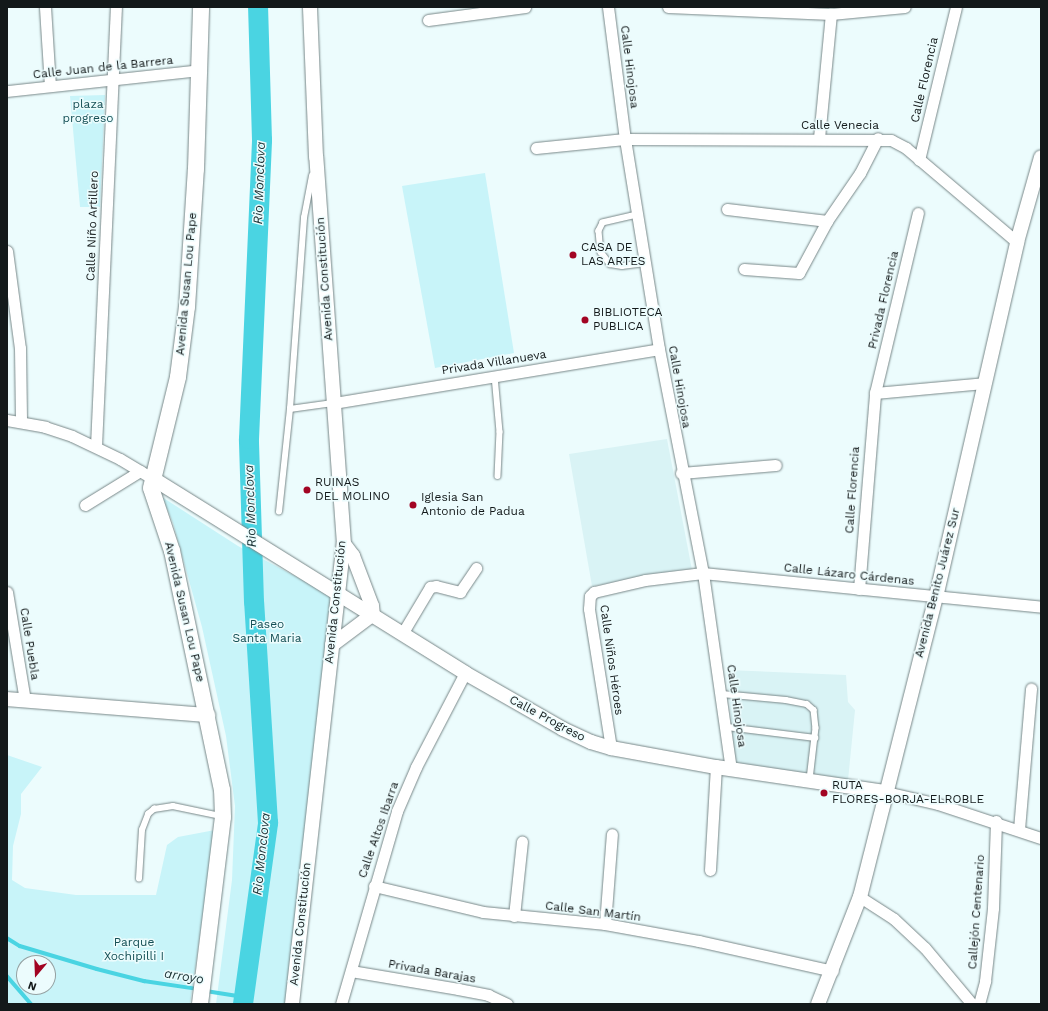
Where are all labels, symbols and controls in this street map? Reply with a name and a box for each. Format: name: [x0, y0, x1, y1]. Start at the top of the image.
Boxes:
street label: Calle Hinojosa: [617, 25, 641, 109]
street label: Calle Florencia: [908, 36, 942, 124]
street label: Calle Juan de la Barrera: [32, 53, 174, 83]
park label: plaza progreso: [63, 98, 113, 126]
street label: Calle Venecia: [801, 119, 879, 133]
water label: Rio Monclova: [251, 141, 269, 225]
street label: Calle Niño Artillero: [84, 170, 102, 282]
street label: Avenida Susan Lou Pape: [174, 212, 200, 356]
street label: Avenida Constitución: [313, 217, 337, 341]
place label: CASA DE LAS ARTES: [581, 241, 646, 269]
street label: Privada Florencia: [866, 249, 902, 351]
marker: CASA DE LAS ARTES: [568, 250, 578, 260]
place label: BIBLIOTECA PUBLICA: [593, 306, 663, 334]
marker: BIBLIOTECA PUBLICA: [580, 315, 590, 325]
street label: Calle Hinojosa: [665, 345, 693, 429]
street label: Privada Villanueva: [440, 348, 548, 378]
street label: Calle Florencia: [843, 446, 863, 534]
water label: Rio Monclova: [242, 464, 260, 548]
place label: RUINAS DEL MOLINO: [315, 476, 390, 504]
marker: RUINAS DEL MOLINO: [302, 485, 312, 495]
place label: Iglesia San Antonio de Padua: [421, 491, 525, 519]
marker: Iglesia San Antonio de Padua: [408, 500, 418, 510]
street label: Avenida Benito Juárez Sur: [912, 506, 964, 660]
street label: Avenida Susan Lou Pape: [161, 540, 207, 684]
street label: Avenida Constitución: [322, 540, 350, 664]
street label: Calle Lázaro Cárdenas: [783, 561, 915, 589]
street label: Calle Niños Héroes: [596, 604, 626, 716]
street label: Calle Puebla: [16, 607, 42, 681]
park label: Paseo Santa Maria: [232, 618, 302, 646]
street label: Calle Hinojosa: [723, 664, 749, 748]
street label: Calle Progreso: [506, 693, 588, 745]
place label: RUTA FLORES-BORJA-ELROBLE: [832, 779, 984, 807]
street label: Calle Altos Ibarra: [356, 780, 402, 880]
marker: RUTA FLORES-BORJA-ELROBLE: [819, 788, 829, 798]
water label: Rio Monclova: [250, 812, 274, 896]
street label: Callejón Centenario: [966, 854, 988, 970]
street label: Avenida Constitución: [287, 862, 315, 986]
street label: Calle San Martín: [544, 899, 642, 925]
park label: Parque Xochipilli I: [104, 936, 164, 964]
north arrow: [16, 955, 56, 995]
street label: Privada Barajas: [387, 957, 477, 987]
water label: arroyo: [163, 966, 205, 988]
text: N: [26, 978, 38, 993]

